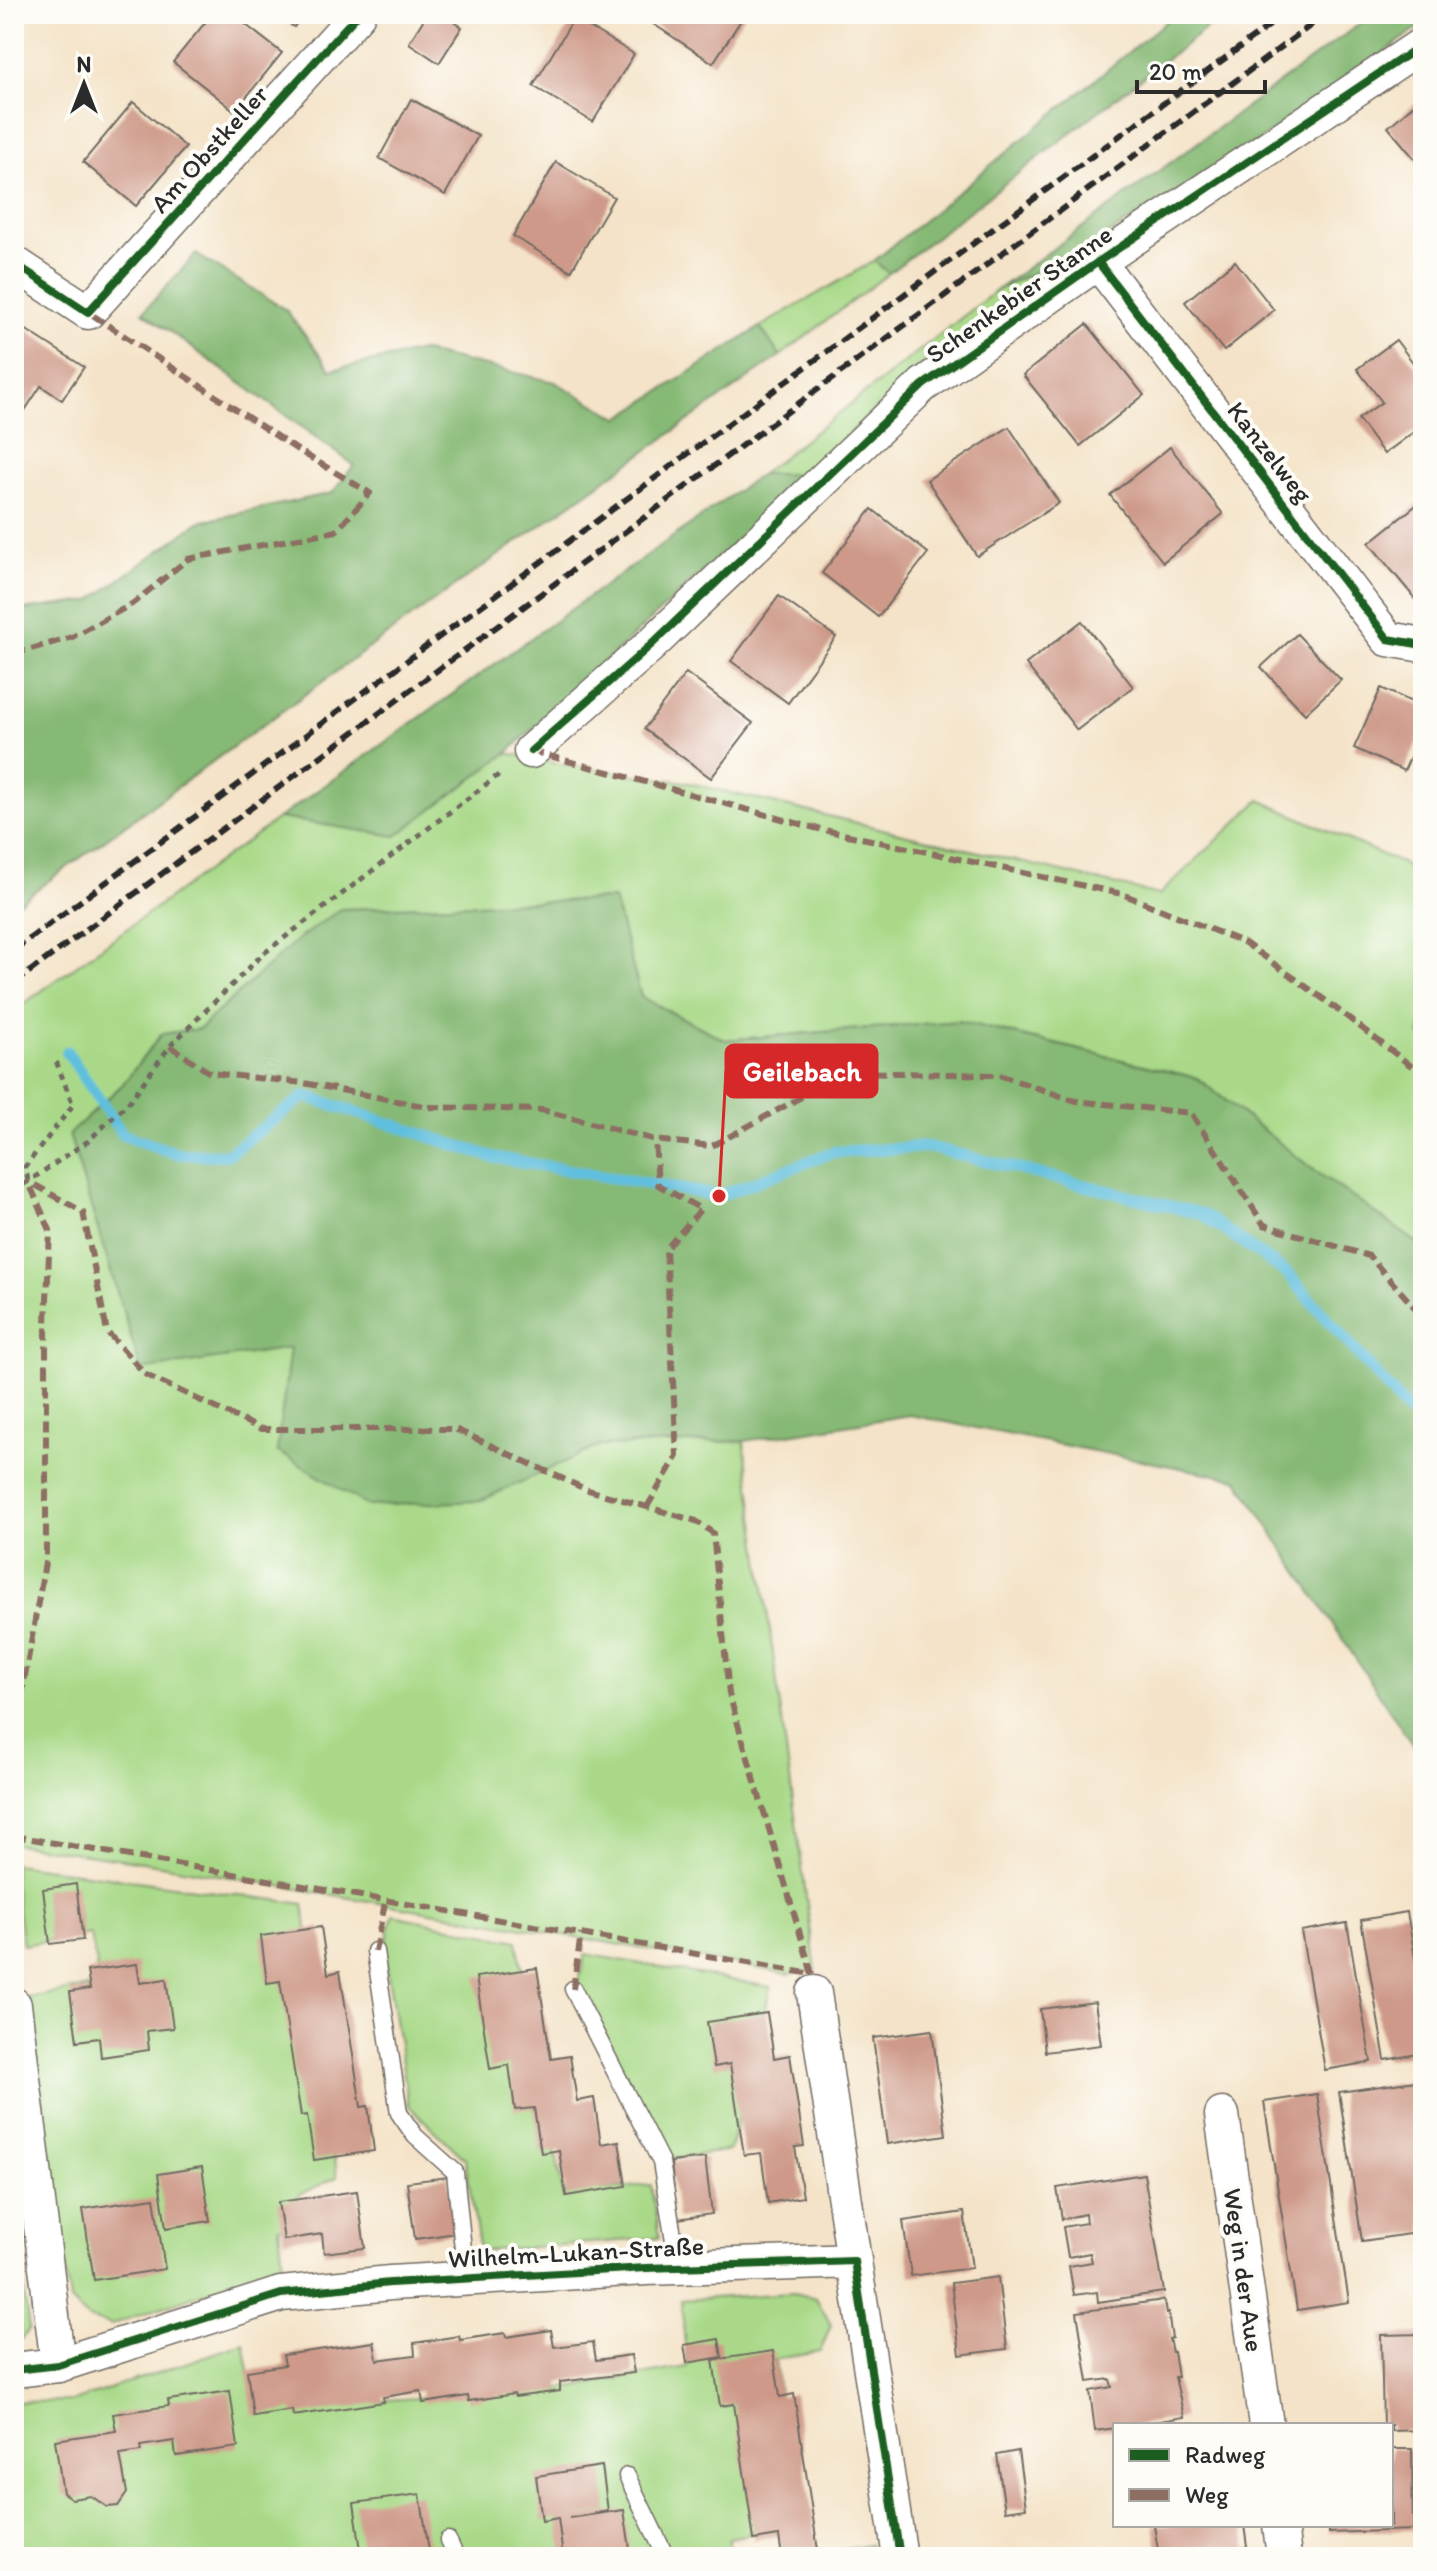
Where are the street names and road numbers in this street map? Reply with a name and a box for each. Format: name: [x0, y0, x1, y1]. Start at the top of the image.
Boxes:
street label: Am Obstkeller: [143, 78, 275, 219]
street label: Schenkebier Stanne: [920, 218, 1118, 370]
street label: Kanzelweg: [1221, 395, 1320, 510]
street label: Weg in der Aue: [1217, 2186, 1271, 2354]
street label: Wilhelm-Lukan-Straße: [447, 2229, 705, 2275]

